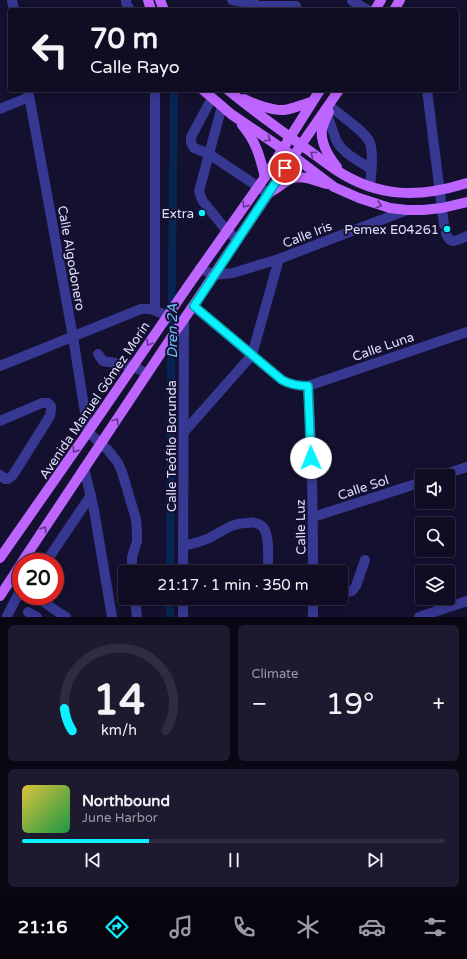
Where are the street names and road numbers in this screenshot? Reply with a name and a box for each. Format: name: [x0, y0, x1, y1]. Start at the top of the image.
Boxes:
street label: Calle Algodonero: [54, 204, 88, 312]
street label: Calle Iris: [280, 218, 334, 252]
street label: Avenida Manuel Gómez Morín: [36, 319, 154, 482]
street label: Calle Luna: [350, 329, 416, 365]
street label: Calle Teófilo Borunda: [164, 380, 180, 512]
street label: Calle Sol: [336, 472, 391, 504]
street label: Calle Luz: [293, 499, 309, 555]

